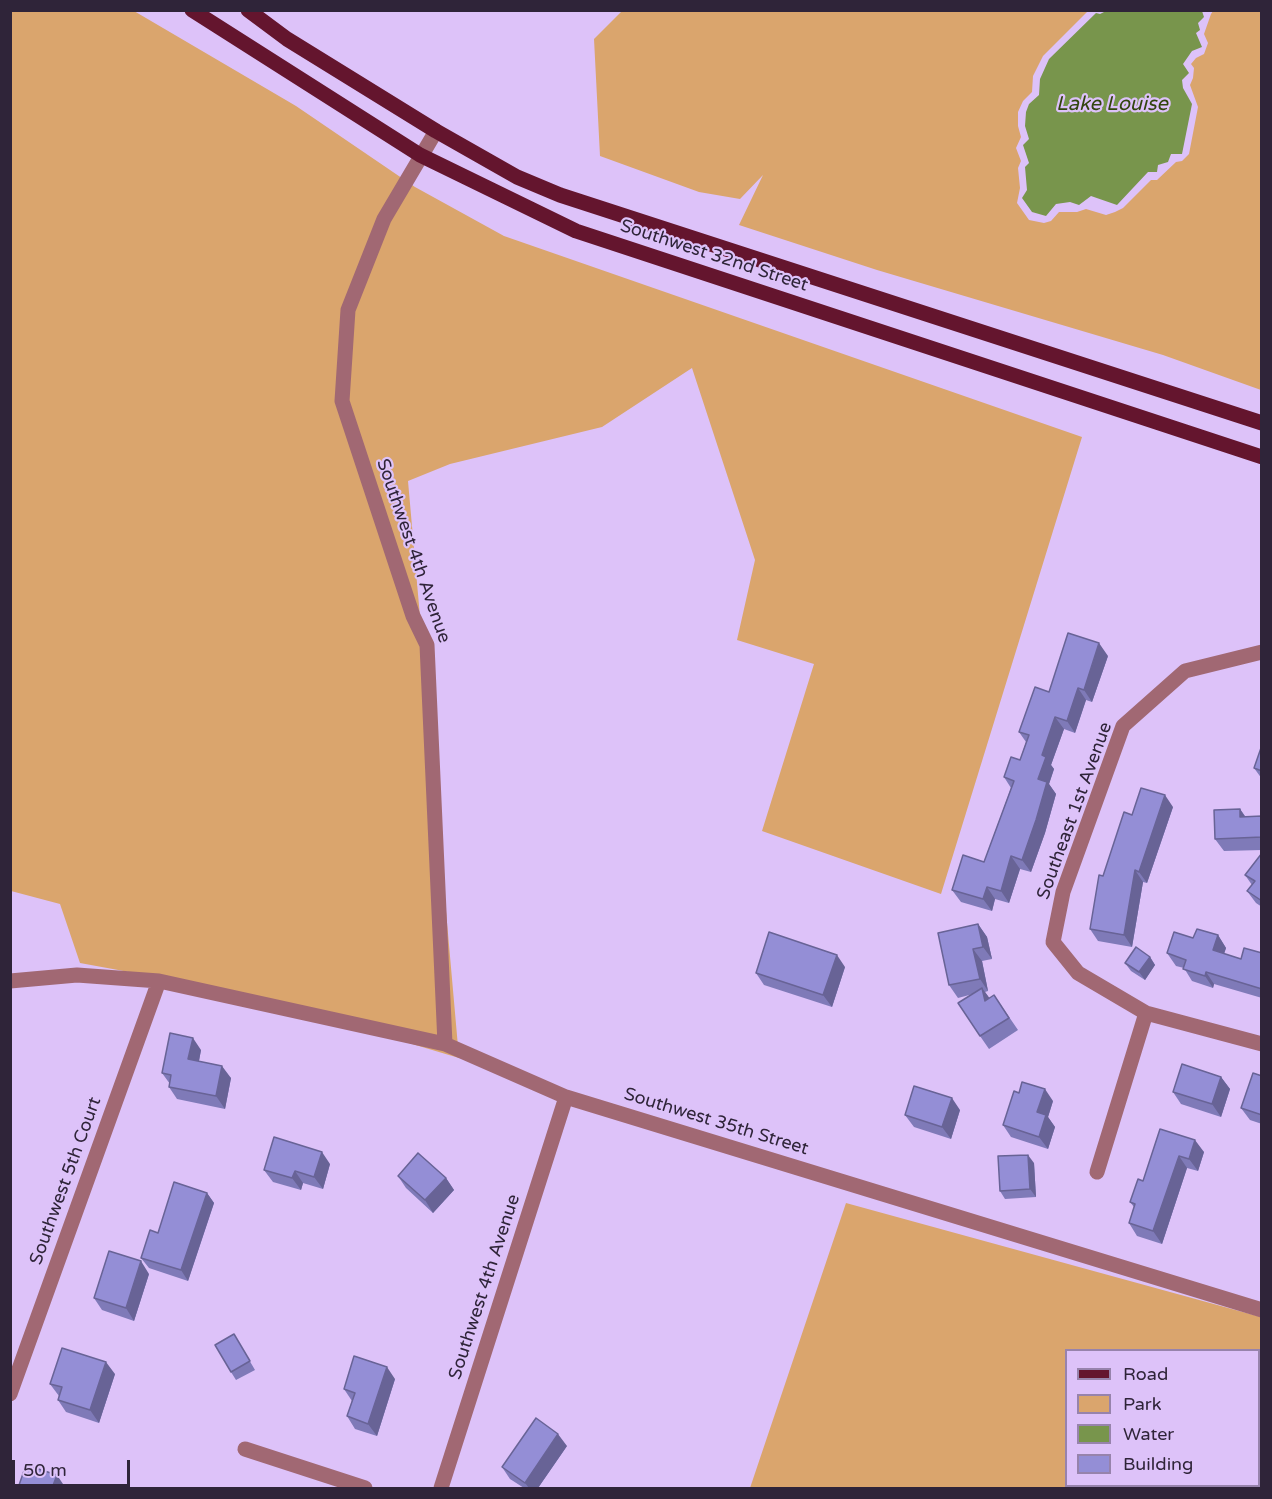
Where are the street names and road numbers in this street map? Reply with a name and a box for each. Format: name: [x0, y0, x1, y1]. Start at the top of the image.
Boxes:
street label: Southwest 32nd Street: [617, 215, 811, 297]
street label: Southwest 4th Avenue: [371, 456, 455, 646]
street label: Southeast 1st Avenue: [1033, 719, 1117, 903]
street label: Southwest 35th Street: [621, 1084, 811, 1160]
street label: Southwest 5th Court: [26, 1094, 106, 1268]
street label: Southwest 4th Avenue: [445, 1192, 525, 1382]

